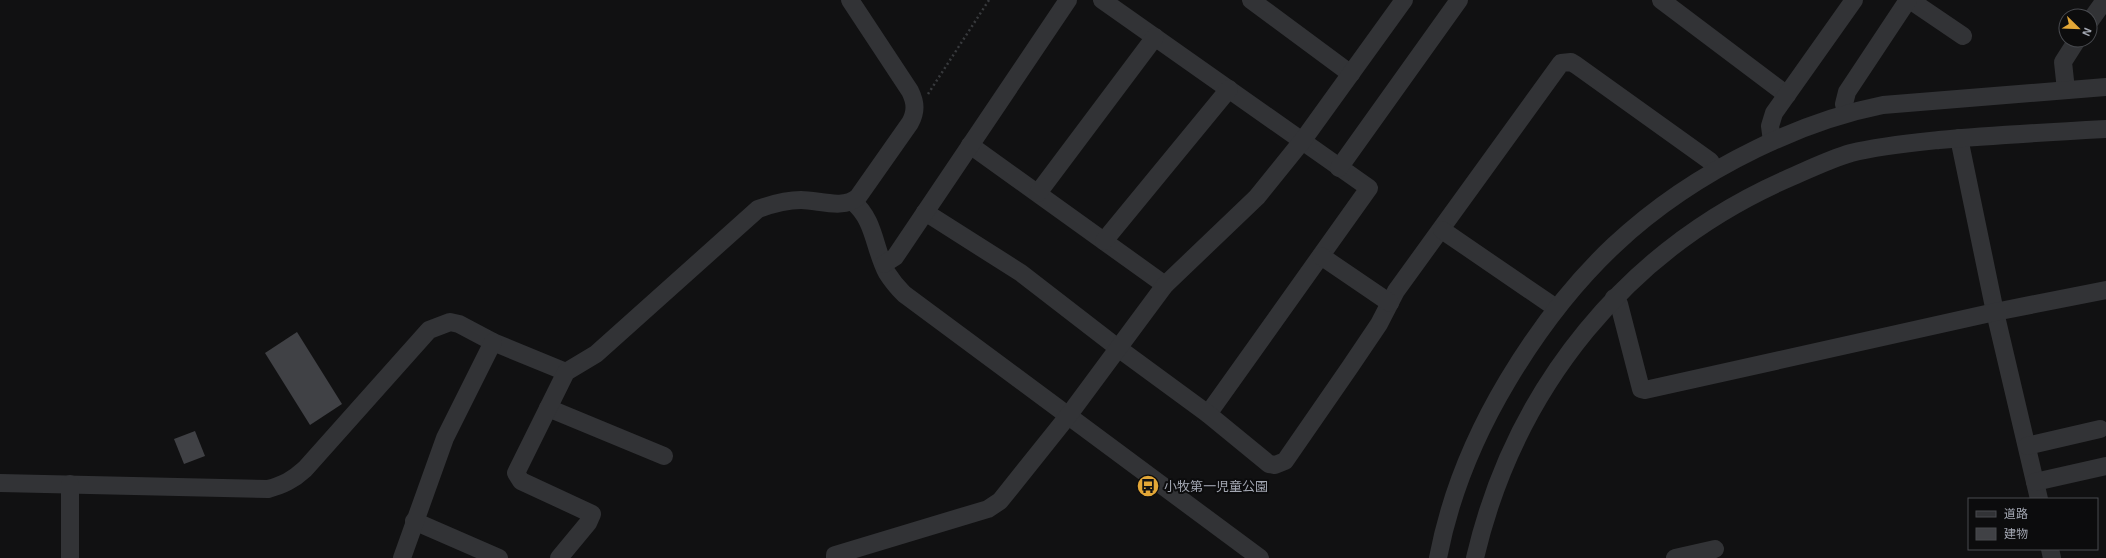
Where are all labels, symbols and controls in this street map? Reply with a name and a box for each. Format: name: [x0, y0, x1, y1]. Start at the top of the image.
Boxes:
north arrow: [2058, 8, 2098, 48]
text: N: [2080, 26, 2095, 38]
bus stop icon: 小牧第一児童公園: [1135, 473, 1161, 499]
place label: 小牧第一児童公園: [1164, 478, 1268, 494]
legend: [1968, 498, 2098, 550]
text: 道路: [2004, 506, 2028, 520]
text: 建物: [2004, 526, 2028, 540]

